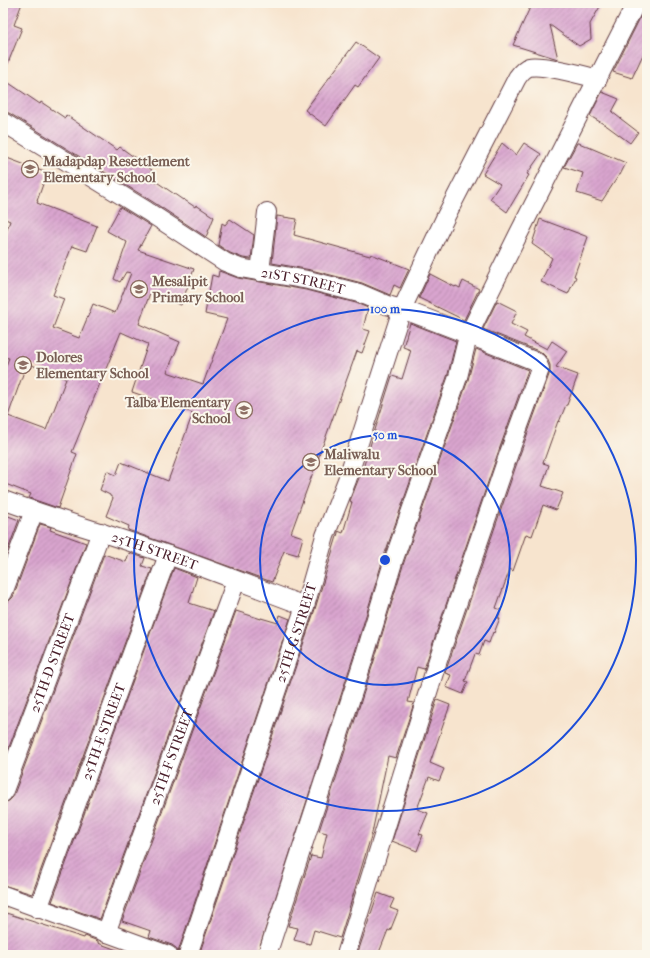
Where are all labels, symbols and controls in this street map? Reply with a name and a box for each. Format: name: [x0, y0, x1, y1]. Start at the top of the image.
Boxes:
place label: Madapdap Resettlement Elementary School: [42, 153, 191, 186]
school or university icon: Madapdap Resettlement Elementary School: [20, 159, 40, 179]
street label: 21ST STREET: [260, 263, 347, 298]
place label: Mesalipit Primary School: [151, 273, 244, 306]
school or university icon: Mesalipit Primary School: [129, 279, 149, 299]
text: 100 m: [370, 302, 401, 316]
place label: Dolores Elementary School: [36, 349, 149, 382]
school or university icon: Dolores Elementary School: [13, 355, 33, 375]
place label: Talba Elementary School: [124, 394, 233, 427]
school or university icon: Talba Elementary School: [234, 400, 254, 420]
text: 50 m: [373, 428, 398, 442]
place label: Maliwalu Elementary School: [323, 446, 437, 479]
school or university icon: Maliwalu Elementary School: [301, 452, 321, 472]
street label: 25TH STREET: [109, 528, 201, 574]
centre of rings: [378, 553, 392, 567]
street label: 25TH-G STREET: [272, 580, 320, 685]
street label: 25TH-D STREET: [26, 610, 78, 715]
street label: 25TH-E STREET: [78, 680, 129, 783]
street label: 25TH-F STREET: [146, 706, 197, 807]

